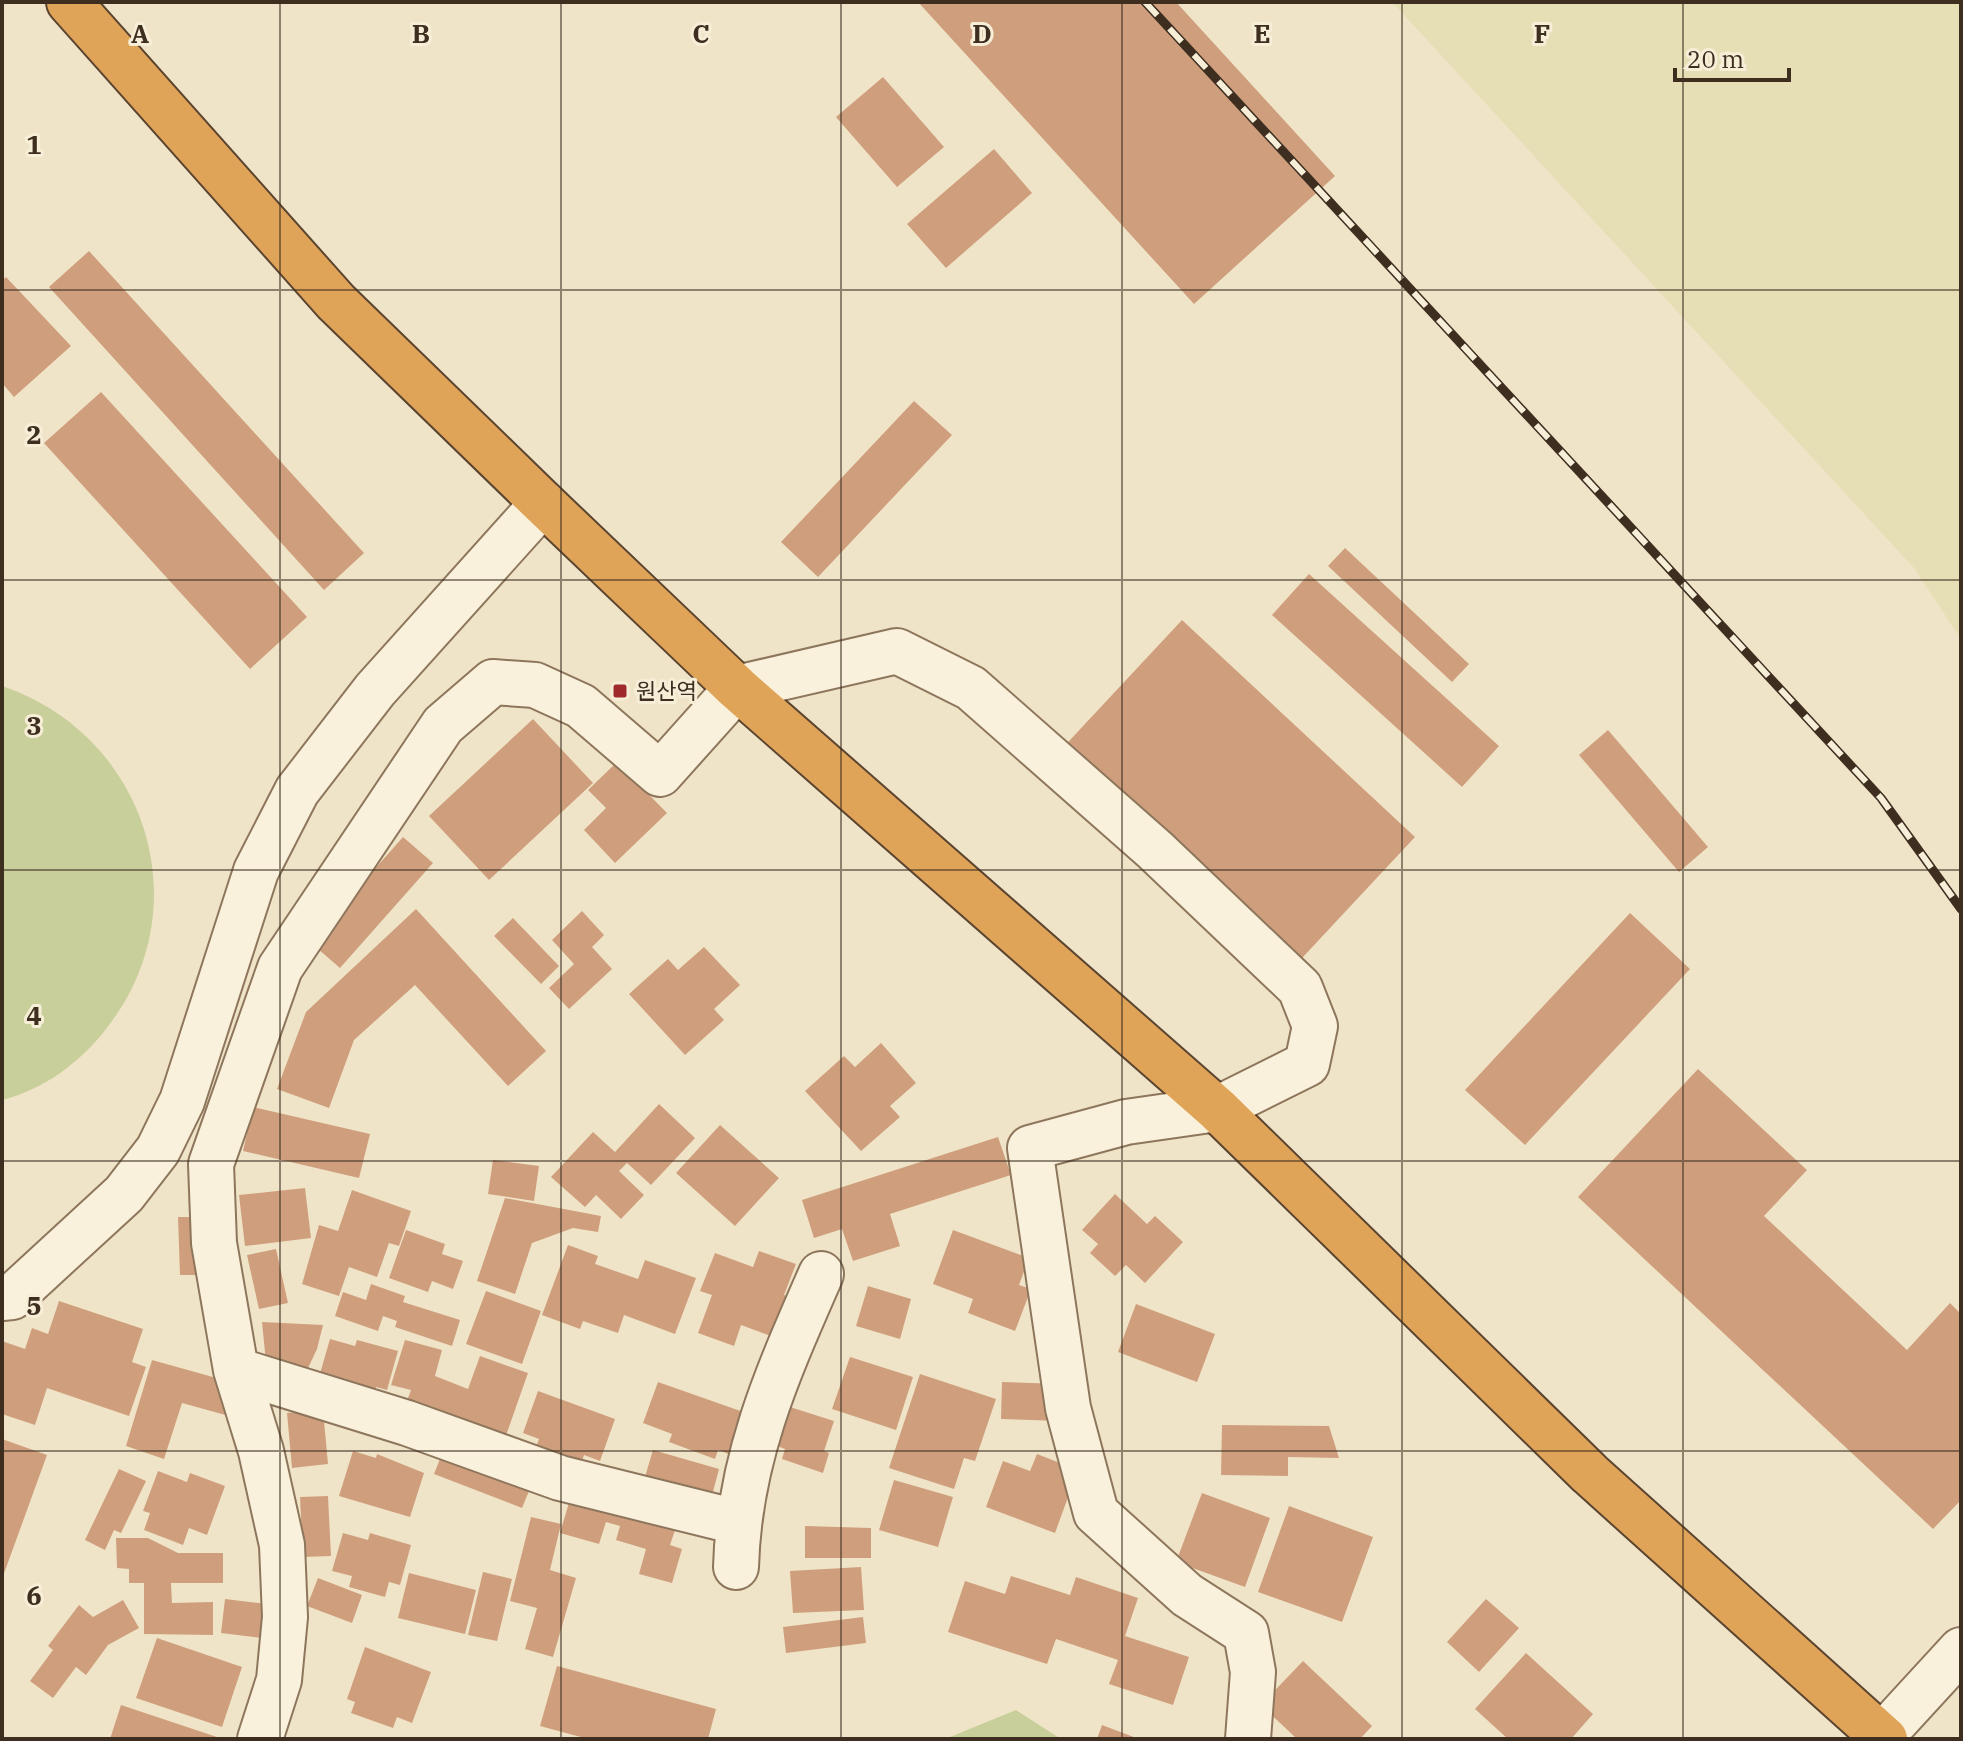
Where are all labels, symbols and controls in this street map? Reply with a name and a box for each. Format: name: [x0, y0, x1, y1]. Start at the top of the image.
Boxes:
text: A: [131, 16, 149, 50]
text: B: [412, 16, 430, 50]
text: C: [692, 16, 710, 50]
text: D: [972, 16, 992, 50]
text: E: [1253, 16, 1271, 50]
text: F: [1534, 16, 1550, 50]
scale bar: [1675, 32, 1789, 82]
text: 20 m: [1687, 43, 1744, 75]
text: 1: [26, 127, 42, 161]
text: 2: [26, 417, 42, 451]
place label: 원산역: [636, 676, 697, 705]
marker: 원산역: [611, 682, 629, 700]
text: 3: [26, 708, 42, 742]
text: 4: [26, 998, 42, 1032]
text: 5: [26, 1288, 42, 1322]
text: 6: [26, 1578, 42, 1612]

